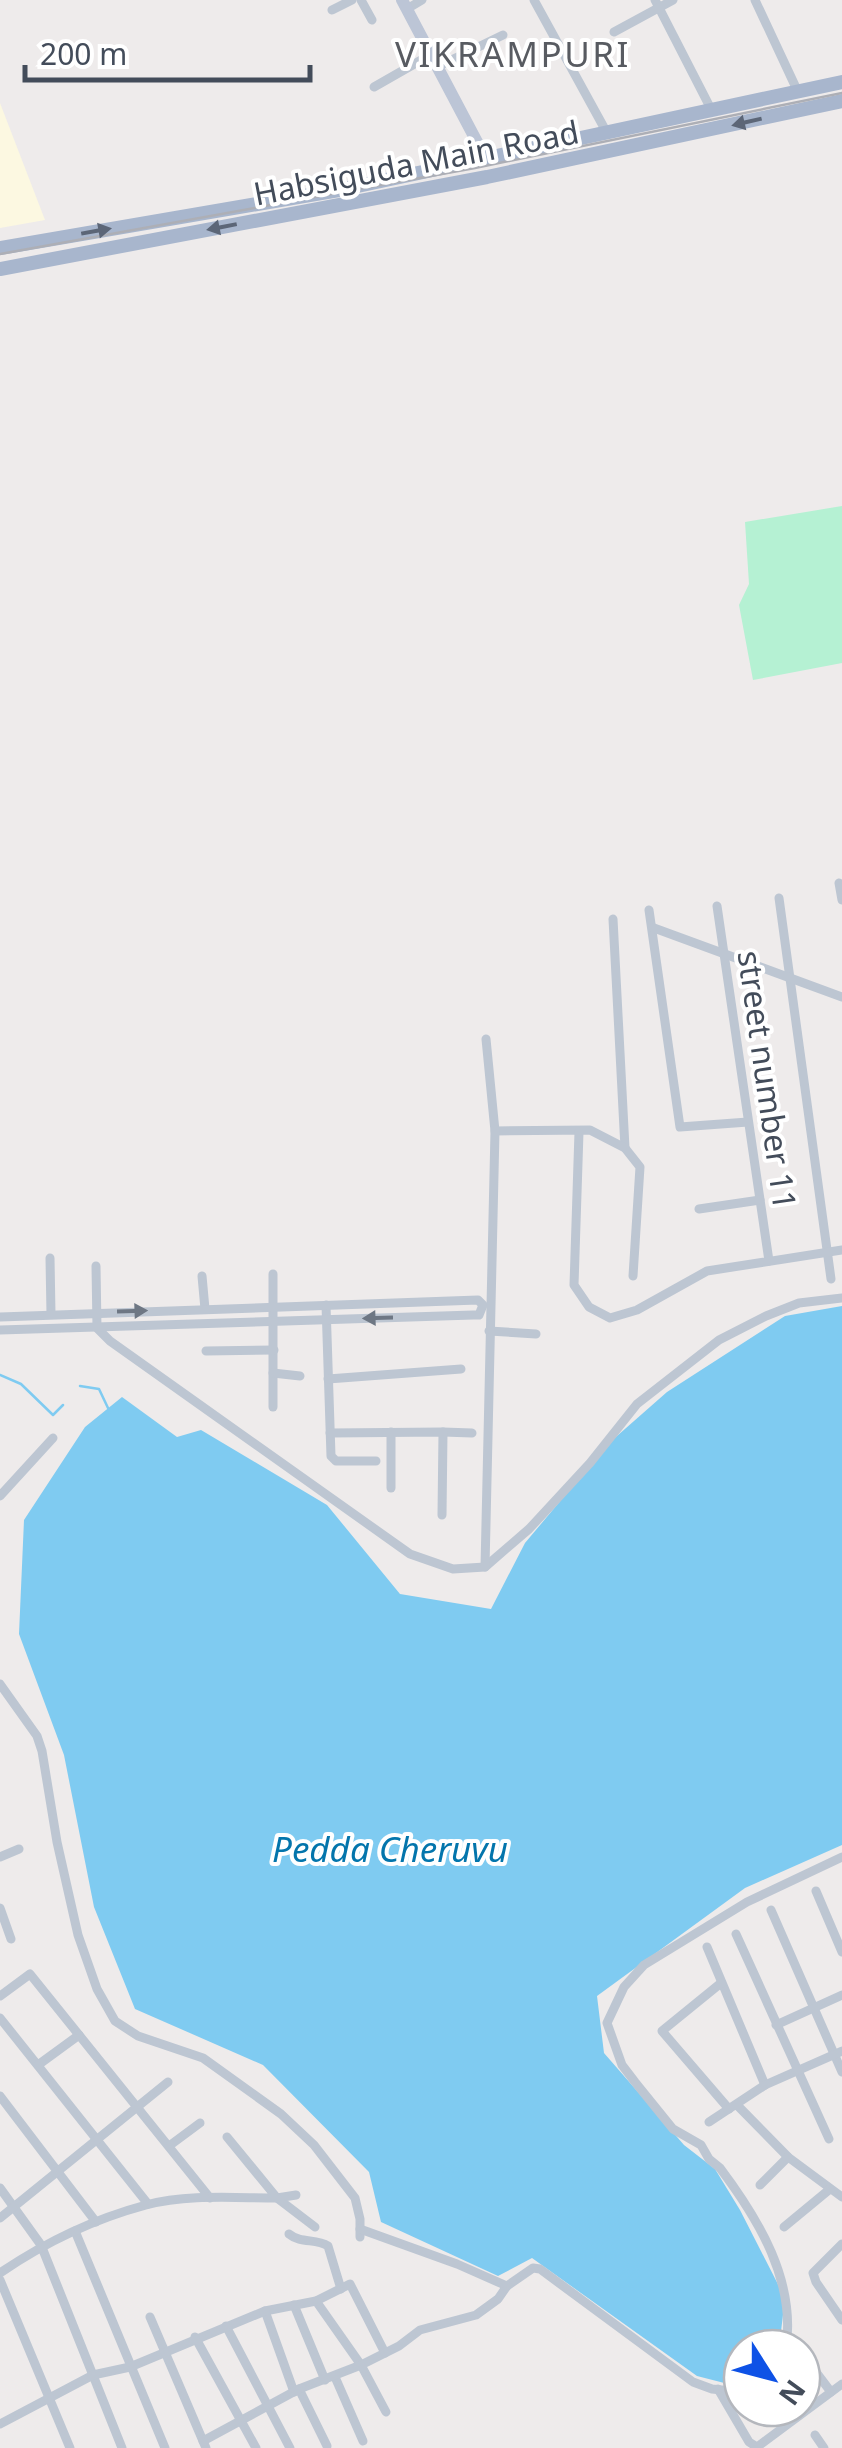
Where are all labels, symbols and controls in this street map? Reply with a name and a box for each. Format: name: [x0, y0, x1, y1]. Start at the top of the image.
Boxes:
scale bar: [25, 20, 310, 82]
district label: VIKRAMPURI: [395, 30, 631, 77]
text: 200 m: [40, 33, 127, 74]
street label: Habsiguda Main Road: [250, 109, 582, 215]
one-way arrow: [731, 115, 762, 130]
one-way arrow: [206, 220, 237, 236]
one-way arrow: [81, 223, 112, 238]
street label: street number 11: [729, 948, 807, 1212]
one-way arrow: [117, 1303, 149, 1319]
one-way arrow: [362, 1311, 394, 1327]
water label: Pedda Cheruvu: [272, 1825, 508, 1872]
north arrow: [722, 2328, 822, 2428]
text: N: [771, 2373, 815, 2414]

